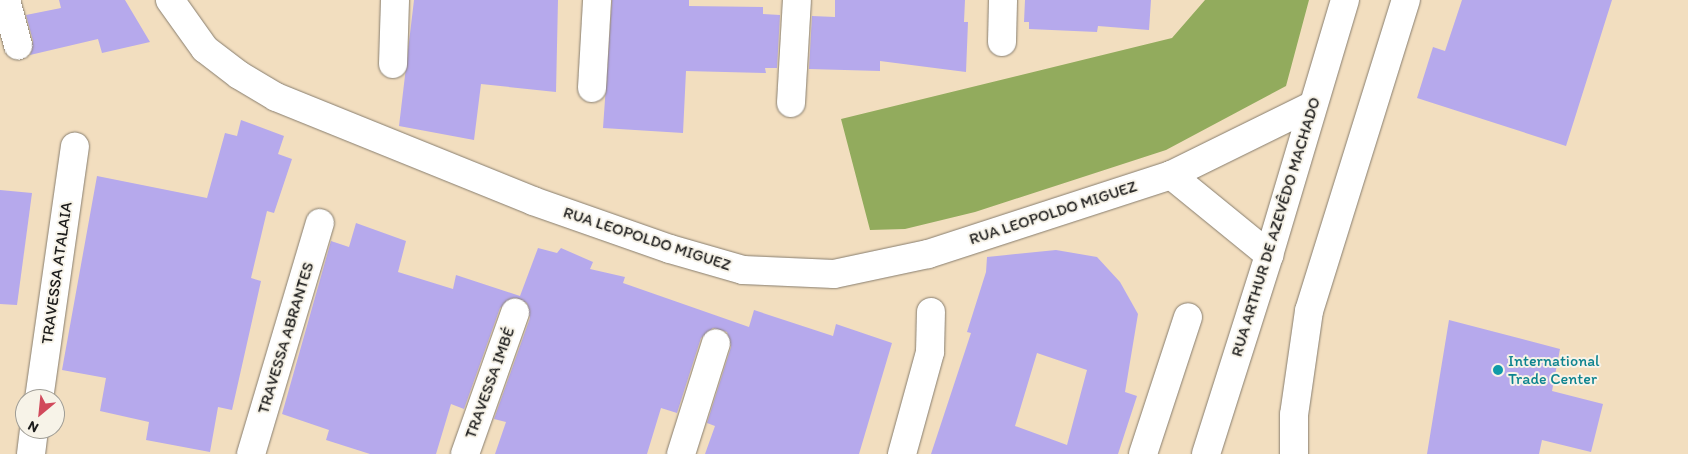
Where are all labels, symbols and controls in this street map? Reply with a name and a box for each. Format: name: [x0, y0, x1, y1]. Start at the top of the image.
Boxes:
street label: RUA ARTHUR DE AZEVÊDO MACHADO: [1227, 95, 1325, 359]
street label: RUA LEOPOLDO MIGUEZ: [967, 177, 1139, 249]
street label: TRAVESSA ATALAIA: [38, 201, 76, 345]
street label: RUA LEOPOLDO MIGUEZ: [561, 203, 733, 275]
street label: TRAVESSA ABRANTES: [254, 260, 318, 416]
street label: TRAVESSA IMBÉ: [461, 325, 519, 441]
place label: International Trade Center: [1508, 351, 1600, 389]
marker: International Trade Center: [1492, 364, 1504, 376]
north arrow: [15, 389, 65, 439]
text: N: [25, 417, 41, 437]

